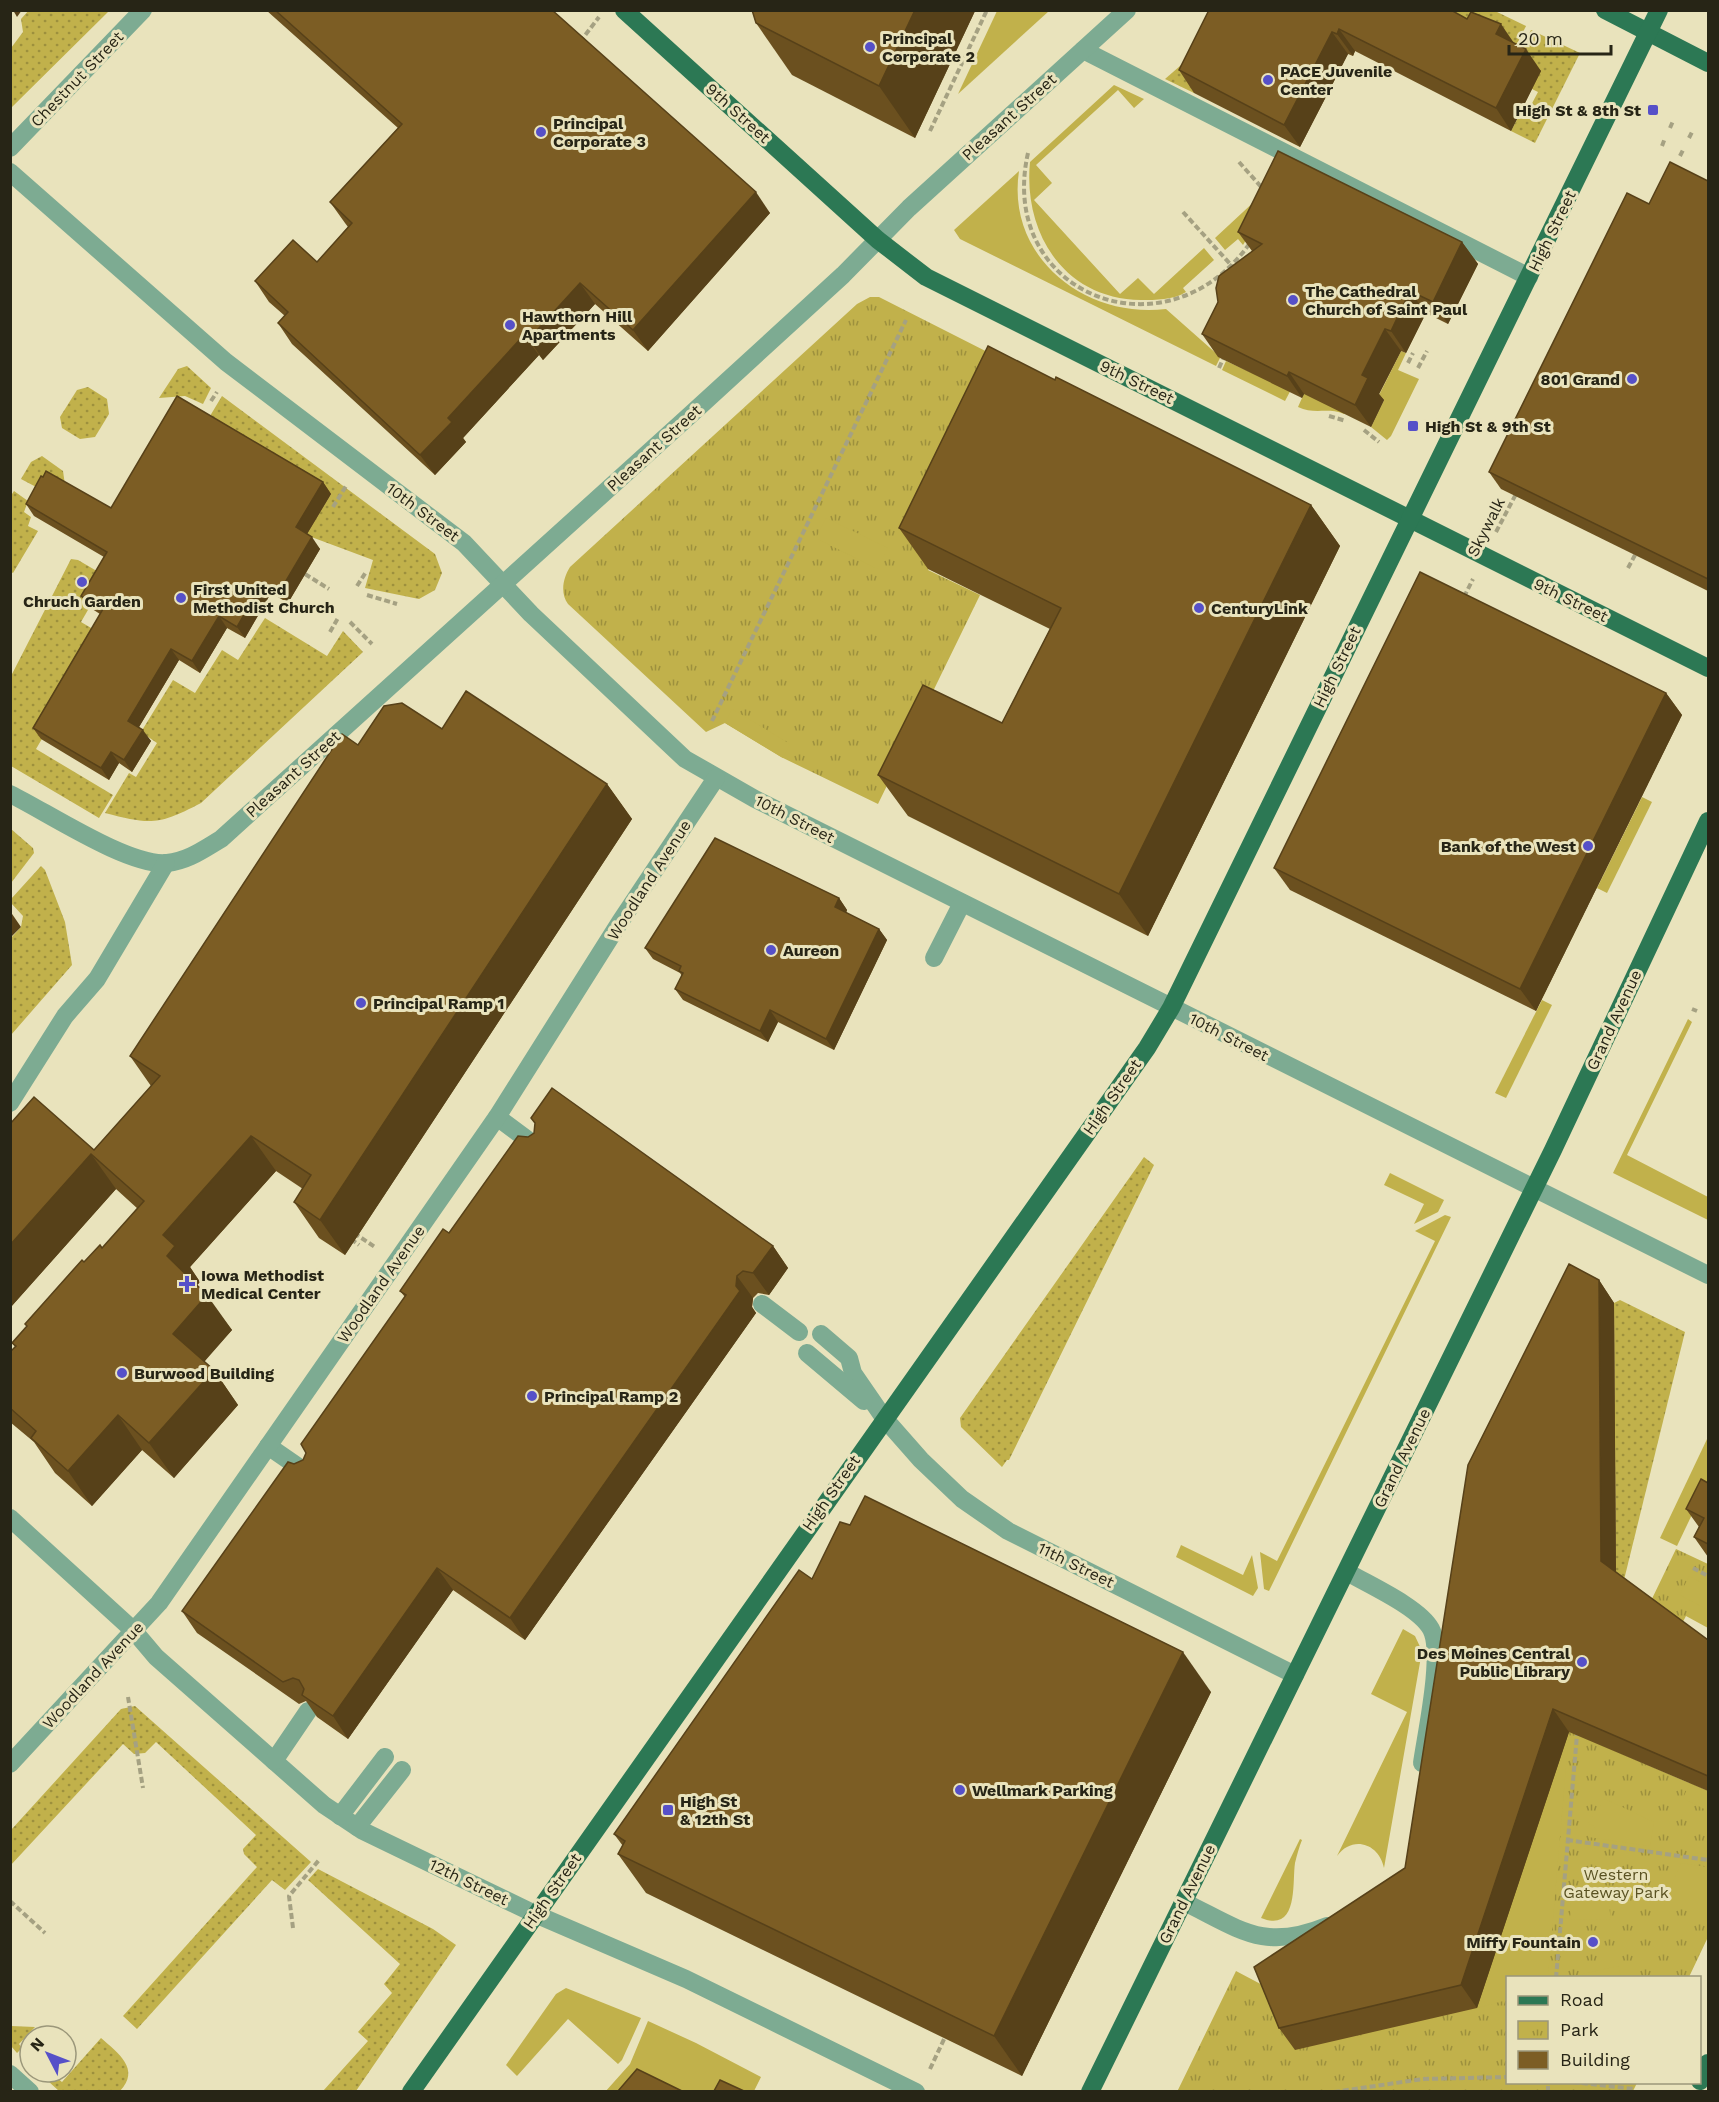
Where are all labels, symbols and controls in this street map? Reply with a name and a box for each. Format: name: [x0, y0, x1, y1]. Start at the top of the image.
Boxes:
scale bar: [1509, 18, 1611, 56]
street label: Chestnut Street: [27, 27, 128, 131]
text: 20 m: [1518, 28, 1563, 49]
place label: Principal Corporate 2: [882, 29, 975, 66]
marker: Principal Corporate 2: [863, 40, 877, 54]
place label: PACE Juvenile Center: [1280, 62, 1392, 99]
street label: Pleasant Street: [958, 69, 1060, 164]
marker: PACE Juvenile Center: [1261, 73, 1275, 87]
street label: 9th Street: [702, 79, 774, 147]
place label: High St & 8th St: [1515, 101, 1641, 120]
marker: High St & 8th St: [1646, 103, 1660, 117]
place label: Principal Corporate 3: [553, 114, 646, 151]
marker: Principal Corporate 3: [534, 125, 548, 139]
street label: High Street: [1524, 187, 1580, 275]
place label: The Cathedral Church of Saint Paul: [1305, 282, 1468, 319]
marker: The Cathedral Church of Saint Paul: [1286, 293, 1300, 307]
place label: Hawthorn Hill Apartments: [522, 307, 633, 344]
marker: Hawthorn Hill Apartments: [503, 318, 517, 332]
street label: 9th Street: [1097, 356, 1177, 408]
place label: 801 Grand: [1541, 370, 1620, 389]
marker: 801 Grand: [1625, 372, 1639, 386]
street label: Pleasant Street: [603, 400, 705, 495]
place label: High St & 9th St: [1425, 417, 1551, 436]
marker: High St & 9th St: [1406, 419, 1420, 433]
street label: 10th Street: [383, 478, 463, 546]
street label: Skywalk: [1463, 494, 1509, 560]
street label: 9th Street: [1531, 574, 1611, 626]
marker: Chruch Garden: [75, 575, 89, 589]
place label: First United Methodist Church: [193, 580, 335, 617]
marker: First United Methodist Church: [174, 591, 188, 605]
place label: Chruch Garden: [23, 592, 141, 611]
place label: CenturyLink: [1211, 599, 1308, 618]
marker: CenturyLink: [1192, 601, 1206, 615]
street label: High Street: [1309, 623, 1365, 711]
street label: Pleasant Street: [242, 726, 344, 821]
street label: 10th Street: [752, 791, 838, 847]
street label: Woodland Avenue: [603, 816, 695, 944]
place label: Bank of the West: [1441, 837, 1576, 856]
marker: Bank of the West: [1581, 839, 1595, 853]
place label: Aureon: [783, 941, 839, 960]
marker: Aureon: [764, 943, 778, 957]
street label: Grand Avenue: [1583, 967, 1645, 1073]
place label: Principal Ramp 1: [373, 994, 504, 1013]
marker: Principal Ramp 1: [354, 996, 368, 1010]
street label: 10th Street: [1186, 1009, 1272, 1065]
street label: High Street: [1079, 1055, 1145, 1139]
street label: Woodland Avenue: [333, 1221, 429, 1347]
place label: Iowa Methodist Medical Center: [201, 1266, 324, 1303]
marker: Iowa Methodist Medical Center: [178, 1275, 196, 1293]
place label: Burwood Building: [134, 1364, 274, 1383]
marker: Burwood Building: [115, 1366, 129, 1380]
place label: Principal Ramp 2: [544, 1387, 678, 1406]
marker: Principal Ramp 2: [525, 1389, 539, 1403]
street label: Grand Avenue: [1370, 1405, 1434, 1511]
street label: High Street: [798, 1451, 864, 1535]
street label: 11th Street: [1035, 1538, 1118, 1592]
street label: Woodland Avenue: [39, 1618, 147, 1732]
place label: Des Moines Central Public Library: [1417, 1644, 1571, 1681]
marker: Des Moines Central Public Library: [1575, 1655, 1589, 1669]
place label: Wellmark Parking: [972, 1781, 1113, 1800]
marker: Wellmark Parking: [953, 1783, 967, 1797]
place label: High St & 12th St: [680, 1792, 750, 1829]
marker: High St & 12th St: [661, 1803, 675, 1817]
street label: Grand Avenue: [1155, 1841, 1219, 1947]
street label: High Street: [519, 1849, 585, 1933]
street label: 12th Street: [426, 1855, 512, 1909]
park label: Western Gateway Park: [1563, 1865, 1669, 1902]
place label: Miffy Fountain: [1466, 1933, 1581, 1952]
marker: Miffy Fountain: [1586, 1935, 1600, 1949]
legend: [1506, 1976, 1701, 2084]
text: Road: [1560, 1989, 1604, 2010]
text: Park: [1560, 2019, 1599, 2040]
north arrow: [18, 2024, 78, 2084]
text: N: [26, 2034, 48, 2055]
text: Building: [1560, 2049, 1630, 2070]

